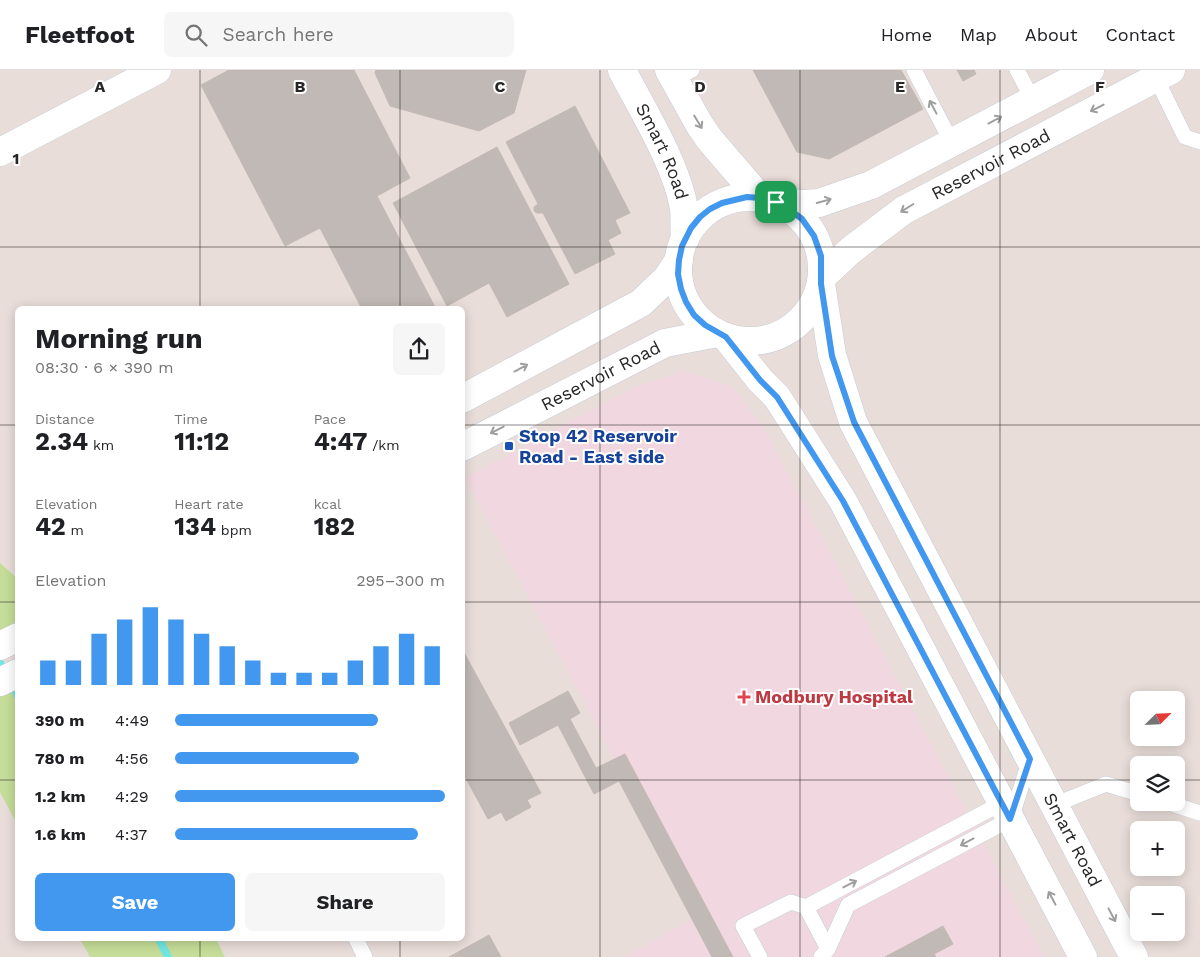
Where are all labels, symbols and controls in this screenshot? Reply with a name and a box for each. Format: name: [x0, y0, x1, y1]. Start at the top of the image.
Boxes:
search box: [164, 12, 514, 57]
text: Fleetfoot: [25, 21, 134, 49]
icon: search: [182, 21, 210, 49]
text: Search here: [222, 23, 334, 46]
text: Home: [881, 24, 932, 45]
text: Map: [960, 24, 997, 45]
text: About: [1025, 24, 1077, 45]
text: Contact: [1105, 24, 1175, 45]
text: A: [95, 77, 106, 96]
text: B: [295, 77, 306, 96]
text: C: [495, 77, 506, 96]
text: D: [694, 77, 706, 96]
text: E: [895, 77, 905, 96]
text: F: [1095, 77, 1105, 96]
street label: Smart Road: [632, 99, 693, 202]
one-way arrow: [928, 99, 938, 114]
one-way arrow: [1090, 104, 1105, 113]
one-way arrow: [693, 115, 703, 129]
one-way arrow: [987, 115, 1002, 124]
street label: Reservoir Road: [927, 124, 1054, 204]
text: 1: [13, 149, 19, 168]
pin: [755, 181, 797, 223]
icon: arrive: [762, 188, 790, 216]
one-way arrow: [815, 196, 831, 205]
one-way arrow: [901, 204, 915, 214]
text: Morning run: [35, 322, 203, 355]
button: share: [393, 323, 445, 375]
street label: Reservoir Road: [537, 336, 664, 415]
text: 08:30 · 6 × 390 m: [35, 358, 174, 377]
one-way arrow: [513, 363, 528, 372]
text: Distance: [35, 411, 95, 427]
text: Time: [174, 411, 208, 427]
text: Pace: [314, 411, 346, 427]
place label: Stop 42 Reservoir Road - East side: [519, 425, 677, 467]
one-way arrow: [490, 426, 505, 435]
text: 2.34: [35, 427, 88, 456]
text: 11:12: [174, 427, 229, 456]
text: 4:47: [314, 427, 367, 456]
text: km: [88, 437, 114, 453]
text: /km: [367, 437, 400, 453]
marker: Stop 42 Reservoir Road - East side: [503, 440, 515, 452]
text: Elevation: [35, 496, 98, 512]
text: Heart rate: [174, 496, 244, 512]
text: kcal: [314, 496, 341, 512]
text: 42: [35, 512, 66, 541]
text: 134: [174, 512, 216, 541]
text: 182: [314, 512, 355, 541]
text: m: [66, 522, 84, 538]
text: bpm: [216, 522, 252, 538]
text: Elevation: [35, 571, 106, 590]
text: 295–300 m: [356, 571, 445, 590]
place label: Modbury Hospital: [755, 686, 913, 707]
marker: Modbury Hospital: [737, 690, 751, 704]
north arrow: [1130, 691, 1185, 746]
map controls: [1130, 691, 1185, 941]
text: 390 m: [35, 711, 84, 730]
text: 4:49: [115, 711, 149, 730]
text: 780 m: [35, 749, 84, 768]
text: 4:56: [115, 749, 149, 768]
button: layers: [1130, 756, 1185, 811]
text: 1.2 km: [35, 787, 86, 806]
text: 4:29: [115, 787, 149, 806]
street label: Smart Road: [1040, 789, 1106, 890]
button: +: [1130, 821, 1185, 876]
text: 1.6 km: [35, 825, 86, 844]
text: 4:37: [115, 825, 147, 844]
one-way arrow: [960, 837, 975, 847]
button: Save: [35, 873, 235, 931]
button: Share: [245, 873, 445, 931]
one-way arrow: [842, 879, 856, 889]
button: −: [1130, 886, 1185, 941]
one-way arrow: [1047, 891, 1057, 906]
one-way arrow: [1107, 907, 1117, 922]

